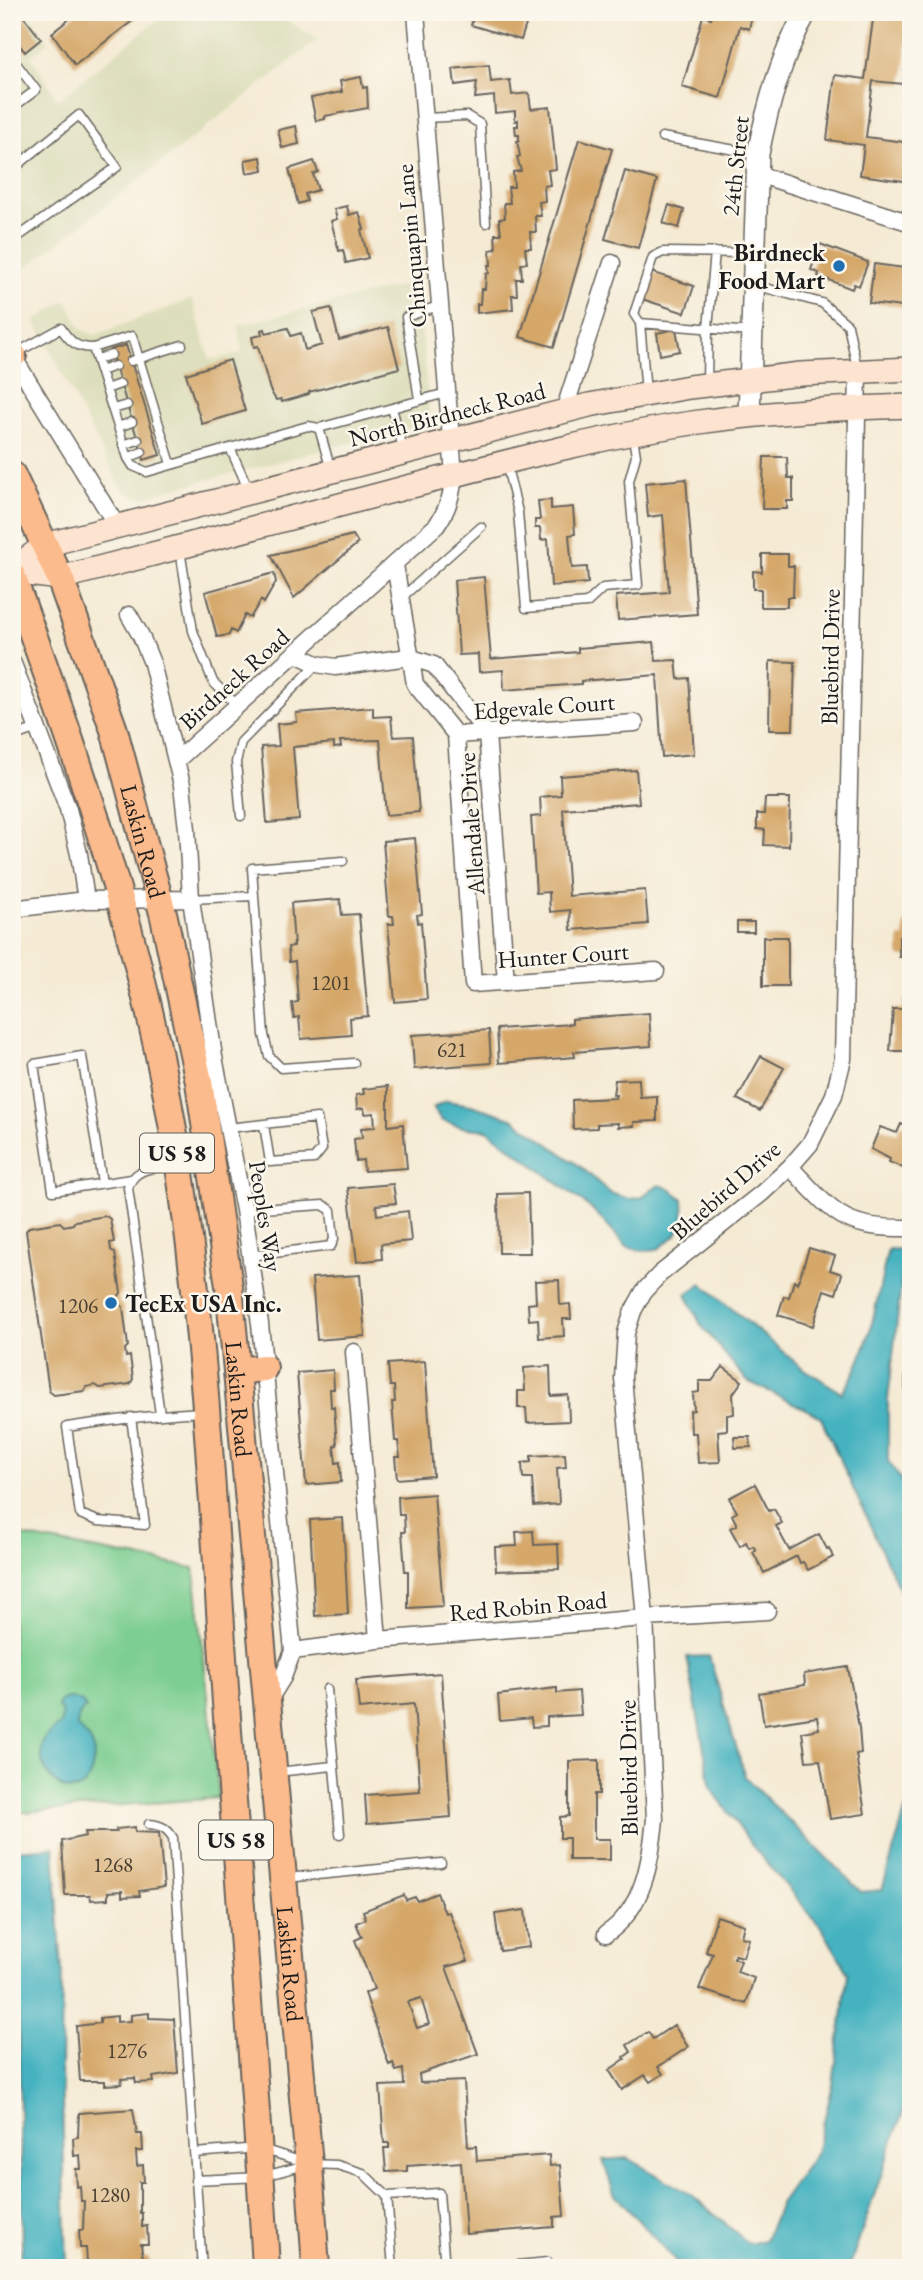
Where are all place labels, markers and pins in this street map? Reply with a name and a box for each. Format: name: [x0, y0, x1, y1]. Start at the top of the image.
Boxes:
place label: Birdneck Food Mart: [719, 237, 826, 296]
marker: Birdneck Food Mart: [831, 258, 847, 274]
place label: TecEx USA Inc.: [125, 1288, 282, 1319]
marker: TecEx USA Inc.: [103, 1295, 119, 1311]

